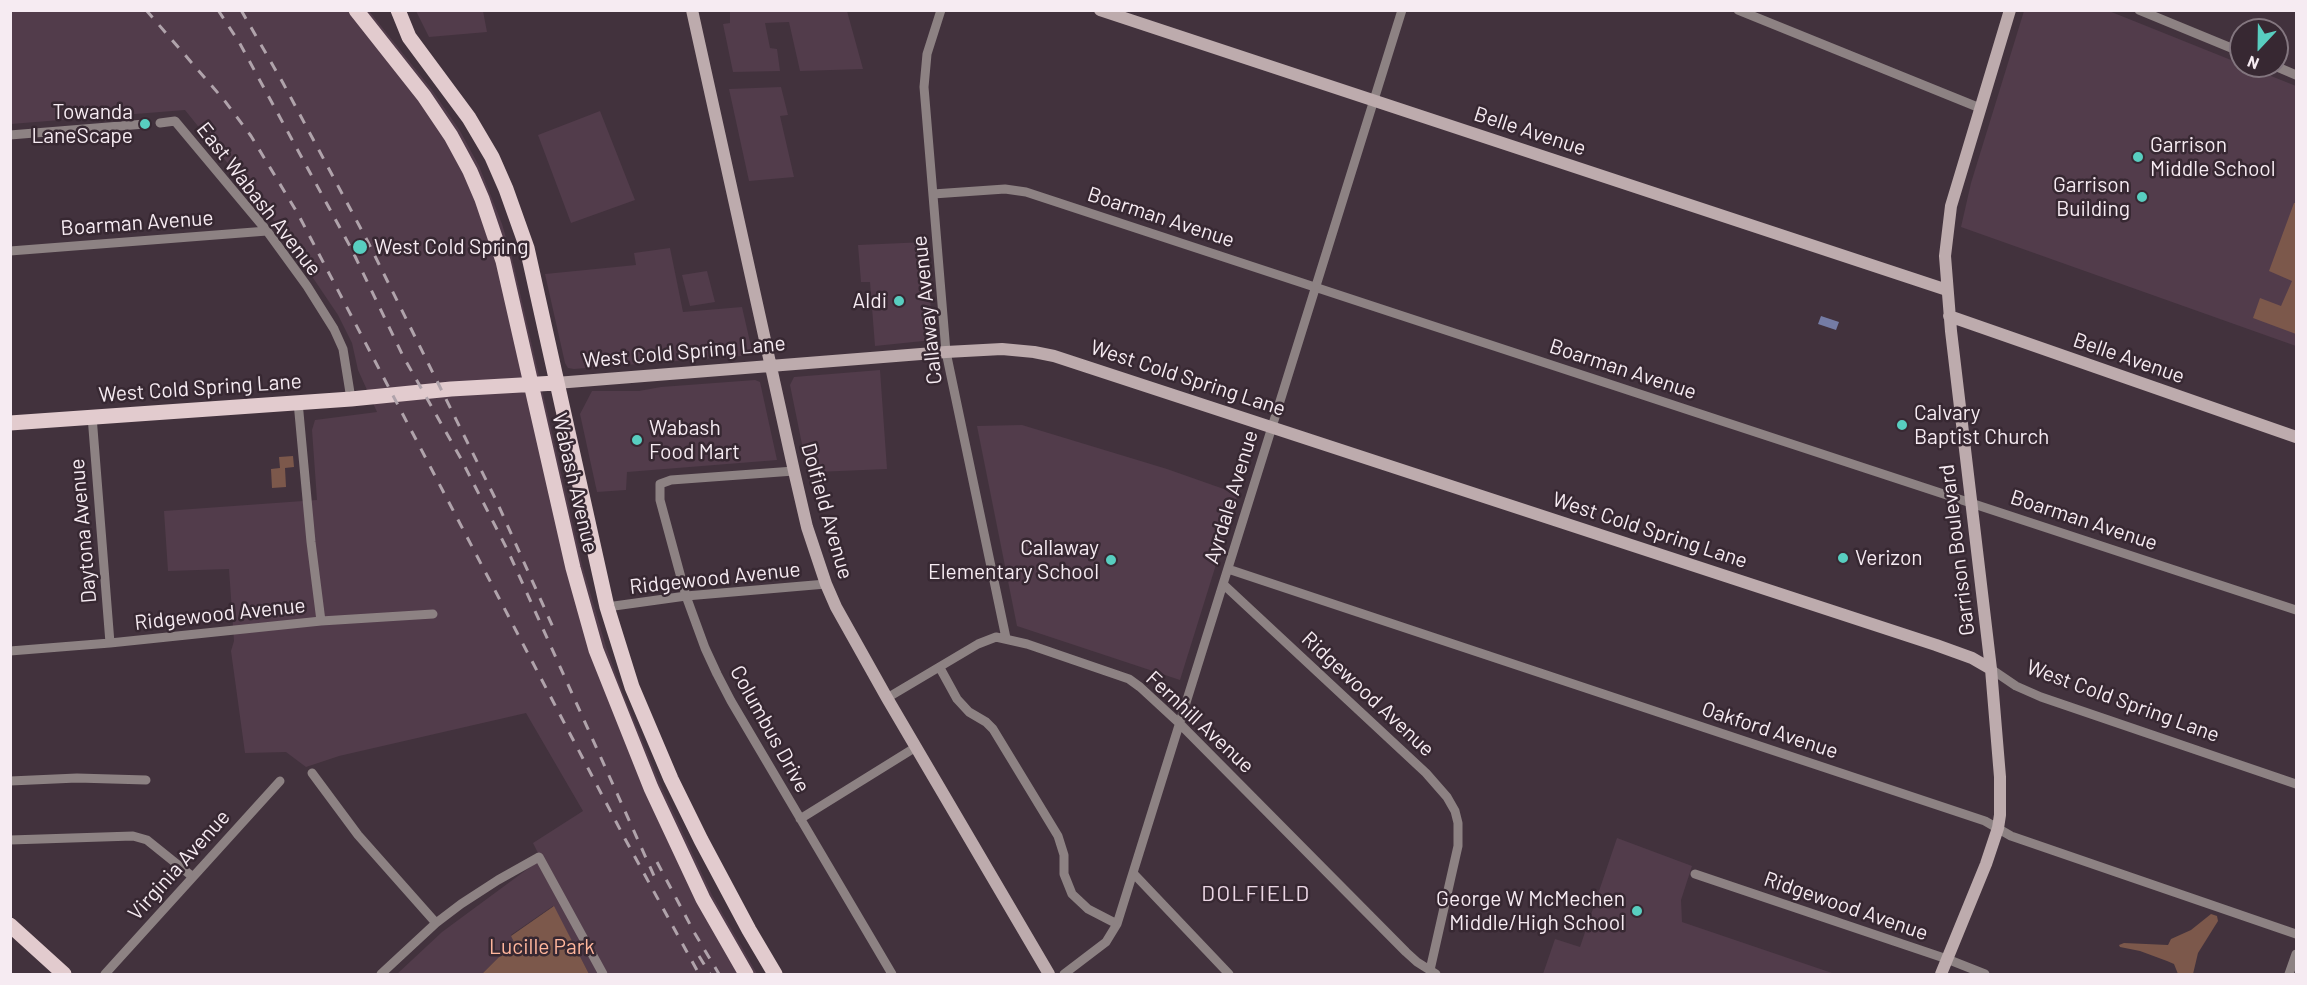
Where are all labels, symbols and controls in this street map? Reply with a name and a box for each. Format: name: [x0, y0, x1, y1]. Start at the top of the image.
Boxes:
north arrow: [2229, 18, 2289, 78]
text: N: [2244, 53, 2261, 74]
place label: Towanda LaneScape: [31, 99, 133, 149]
street label: Belle Avenue: [1471, 101, 1589, 161]
marker: Towanda LaneScape: [138, 117, 152, 131]
street label: East Wabash Avenue: [191, 117, 327, 281]
place label: Garrison Middle School: [2150, 132, 2276, 182]
marker: Garrison Middle School: [2131, 150, 2145, 164]
place label: Garrison Building: [2053, 172, 2130, 222]
street label: Boarman Avenue: [1084, 181, 1238, 253]
marker: Garrison Building: [2135, 190, 2149, 204]
street label: Boarman Avenue: [60, 205, 214, 241]
place label: West Cold Spring: [374, 234, 528, 260]
street label: Callaway Avenue: [907, 234, 947, 386]
marker: West Cold Spring: [351, 238, 369, 256]
place label: Aldi: [853, 288, 887, 314]
marker: Aldi: [892, 294, 906, 308]
street label: Belle Avenue: [2070, 327, 2188, 389]
street label: West Cold Spring Lane: [581, 331, 787, 373]
street label: Boarman Avenue: [1546, 333, 1700, 405]
street label: West Cold Spring Lane: [1087, 335, 1289, 421]
street label: West Cold Spring Lane: [98, 368, 302, 408]
place label: Calvary Baptist Church: [1914, 400, 2049, 450]
street label: Wabash Avenue: [547, 411, 603, 555]
place label: Wabash Food Mart: [649, 415, 740, 465]
marker: Calvary Baptist Church: [1895, 418, 1909, 432]
street label: Ayrdale Avenue: [1199, 427, 1263, 567]
marker: Wabash Food Mart: [630, 433, 644, 447]
street label: Dolfield Avenue: [796, 440, 858, 582]
street label: Daytona Avenue: [64, 458, 102, 604]
street label: Garrison Boulevard: [1934, 463, 1980, 637]
street label: Boarman Avenue: [2007, 484, 2161, 556]
street label: West Cold Spring Lane: [1549, 487, 1751, 573]
place label: Callaway Elementary School: [928, 535, 1099, 585]
place label: Verizon: [1855, 545, 1923, 571]
marker: Verizon: [1836, 551, 1850, 565]
marker: Callaway Elementary School: [1104, 553, 1118, 567]
street label: Ridgewood Avenue: [628, 556, 802, 600]
street label: Ridgewood Avenue: [133, 592, 307, 636]
street label: Ridgewood Avenue: [1297, 626, 1439, 762]
street label: West Cold Spring Lane: [2023, 654, 2223, 748]
street label: Columbus Drive: [725, 661, 815, 797]
street label: Fernhill Avenue: [1141, 666, 1259, 778]
street label: Oakford Avenue: [1699, 696, 1841, 764]
street label: Virginia Avenue: [123, 805, 235, 925]
street label: Ridgewood Avenue: [1761, 866, 1931, 946]
district label: DOLFIELD: [1201, 881, 1311, 907]
place label: George W McMechen Middle/High School: [1436, 886, 1625, 936]
marker: George W McMechen Middle/High School: [1630, 904, 1644, 918]
park label: Lucille Park: [489, 934, 595, 960]

